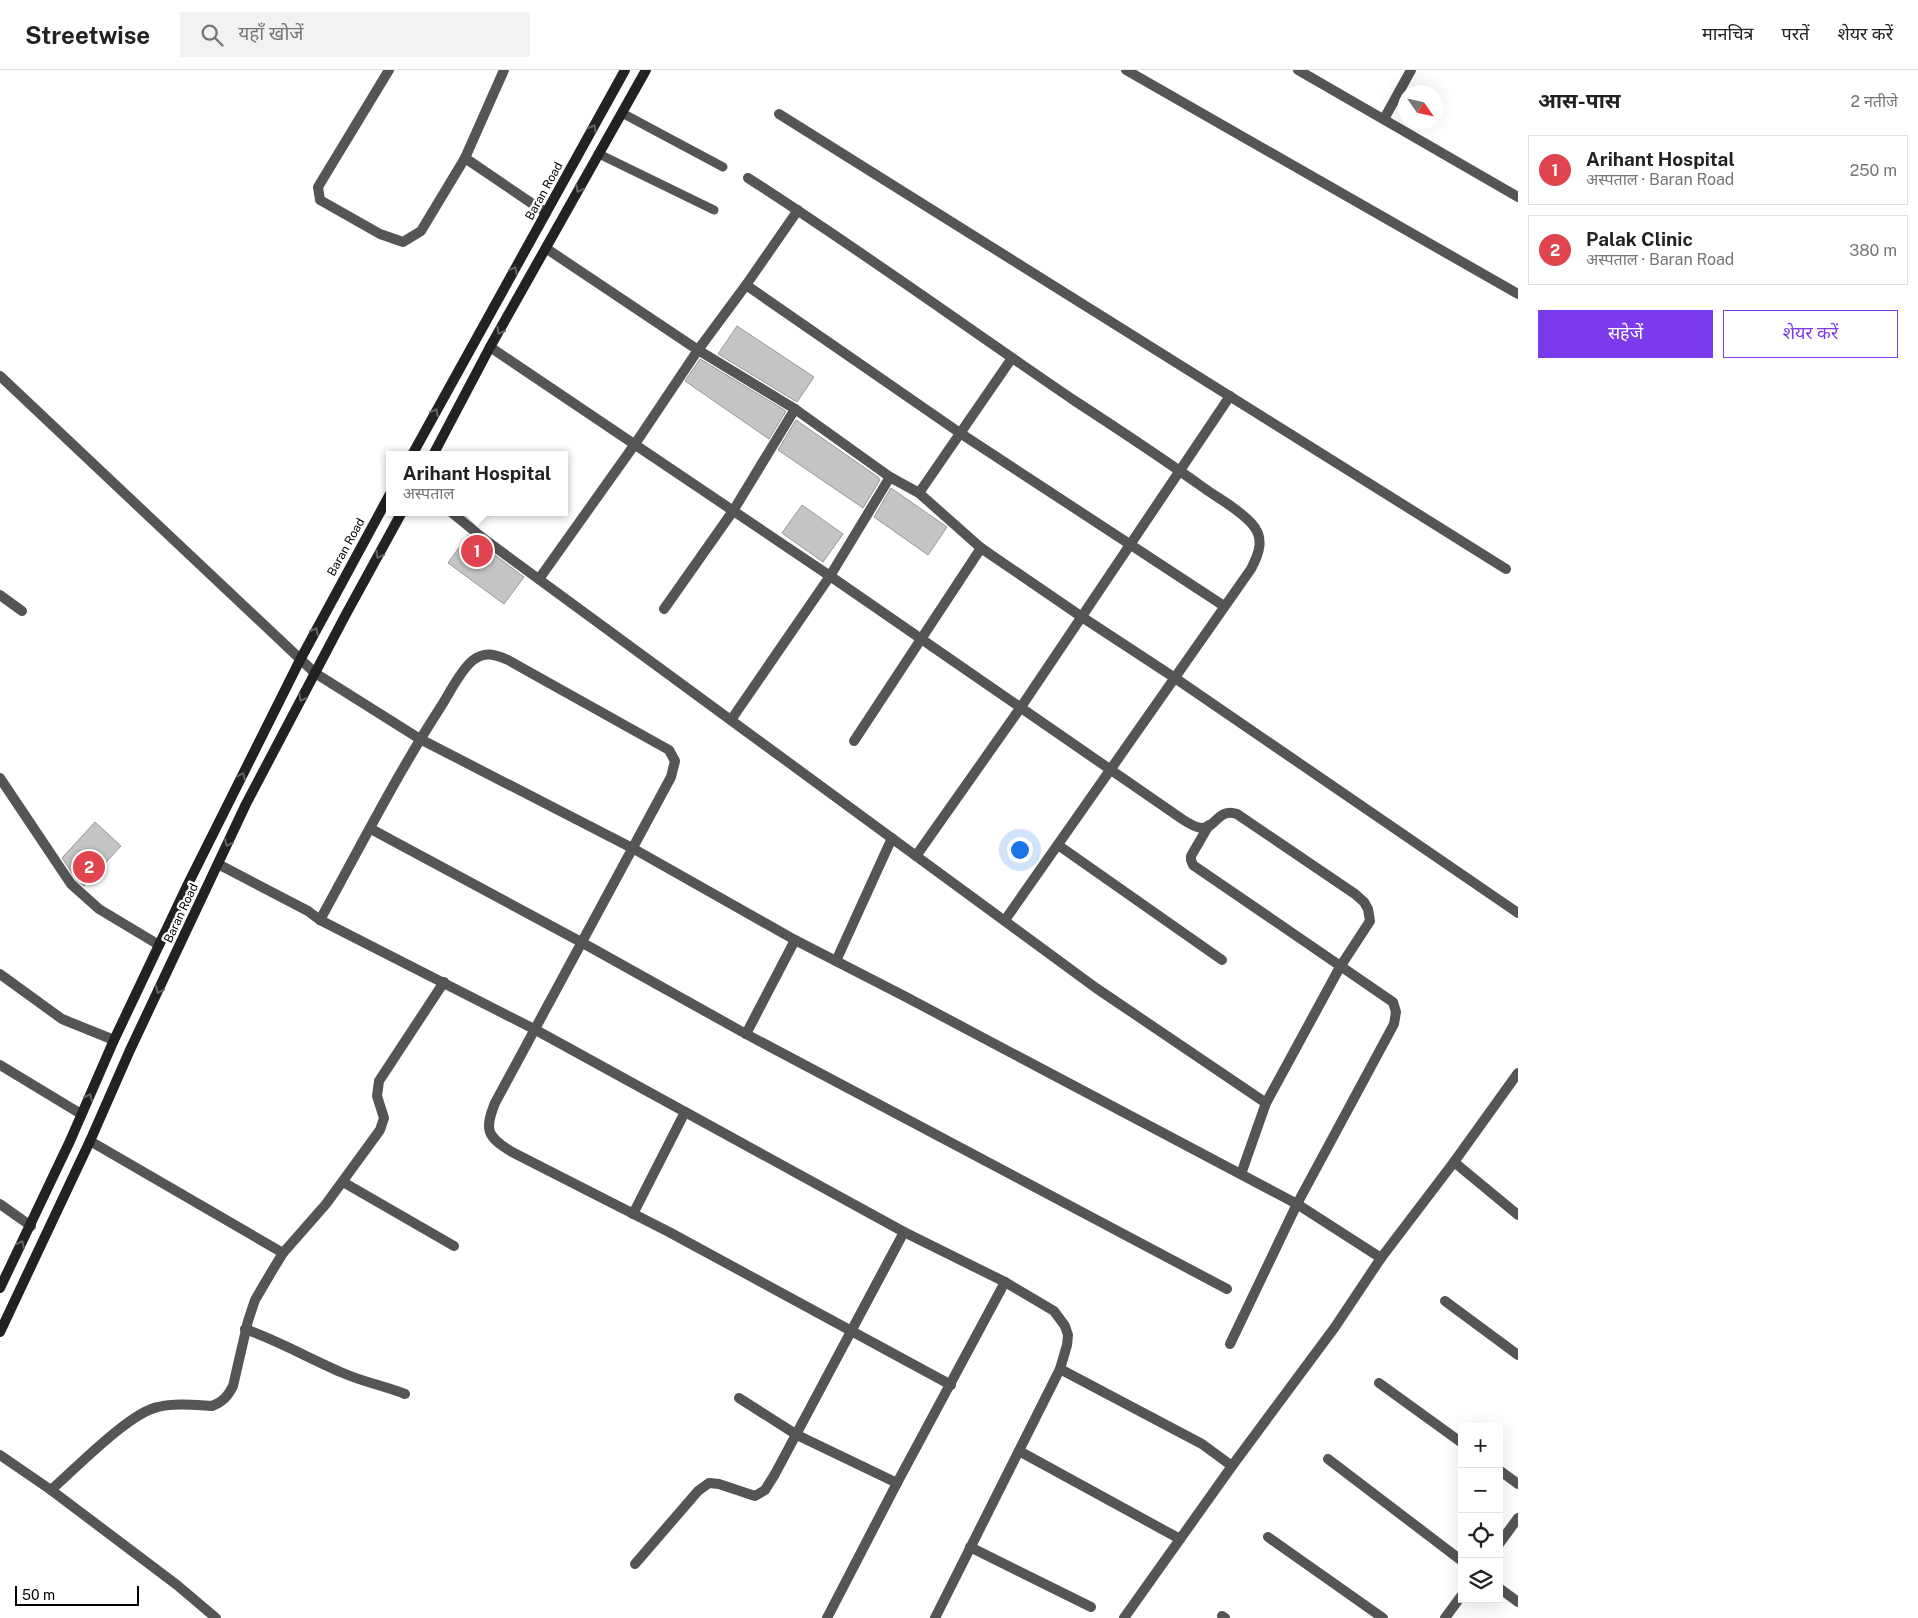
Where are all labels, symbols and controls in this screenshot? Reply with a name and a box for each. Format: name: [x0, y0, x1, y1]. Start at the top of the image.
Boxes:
search box: [180, 12, 530, 57]
text: Streetwise: [25, 21, 150, 49]
icon: search: [198, 21, 226, 49]
text: यहाँ खोजें: [238, 22, 303, 44]
text: मानचित्र: [1702, 23, 1754, 44]
text: परतें: [1782, 23, 1809, 44]
text: शेयर करें: [1837, 23, 1893, 44]
north arrow: [1398, 85, 1443, 130]
text: आस-पास: [1538, 88, 1620, 113]
text: 2 नतीजे: [1851, 92, 1898, 111]
one-way arrow: [587, 124, 597, 133]
text: Arihant Hospital: [1586, 148, 1735, 170]
street label: Baran Road: [522, 160, 566, 222]
text: 1: [1552, 161, 1558, 180]
text: 250 m: [1850, 161, 1897, 180]
text: अस्पताल · Baran Road: [1586, 170, 1734, 189]
one-way arrow: [576, 184, 586, 193]
text: Palak Clinic: [1586, 228, 1693, 250]
text: 2: [1550, 241, 1560, 260]
text: 380 m: [1849, 241, 1897, 260]
text: अस्पताल · Baran Road: [1586, 250, 1734, 269]
one-way arrow: [508, 267, 518, 276]
button: सहेजें: [1538, 310, 1713, 358]
button: शेयर करें: [1723, 310, 1898, 358]
one-way arrow: [496, 325, 506, 334]
one-way arrow: [429, 409, 439, 418]
popup: [386, 451, 568, 516]
text: Arihant Hospital: [403, 462, 551, 484]
text: अस्पताल: [403, 484, 454, 503]
street label: Baran Road: [324, 516, 368, 578]
pin: 1: [461, 532, 493, 570]
one-way arrow: [375, 550, 385, 559]
one-way arrow: [309, 627, 319, 636]
one-way arrow: [298, 693, 308, 702]
one-way arrow: [236, 772, 246, 781]
your location: [1007, 837, 1033, 863]
one-way arrow: [224, 838, 234, 847]
pin: 2: [73, 848, 105, 886]
street label: Baran Road: [161, 881, 201, 945]
one-way arrow: [154, 985, 165, 994]
one-way arrow: [83, 1093, 93, 1102]
one-way arrow: [15, 1240, 26, 1249]
map controls: [1458, 1423, 1503, 1603]
button: +: [1458, 1423, 1503, 1468]
button: −: [1458, 1468, 1503, 1513]
button: locate: [1458, 1513, 1503, 1558]
button: layers: [1458, 1558, 1503, 1603]
scale bar: [15, 1583, 139, 1606]
text: 50 m: [22, 1587, 55, 1603]

